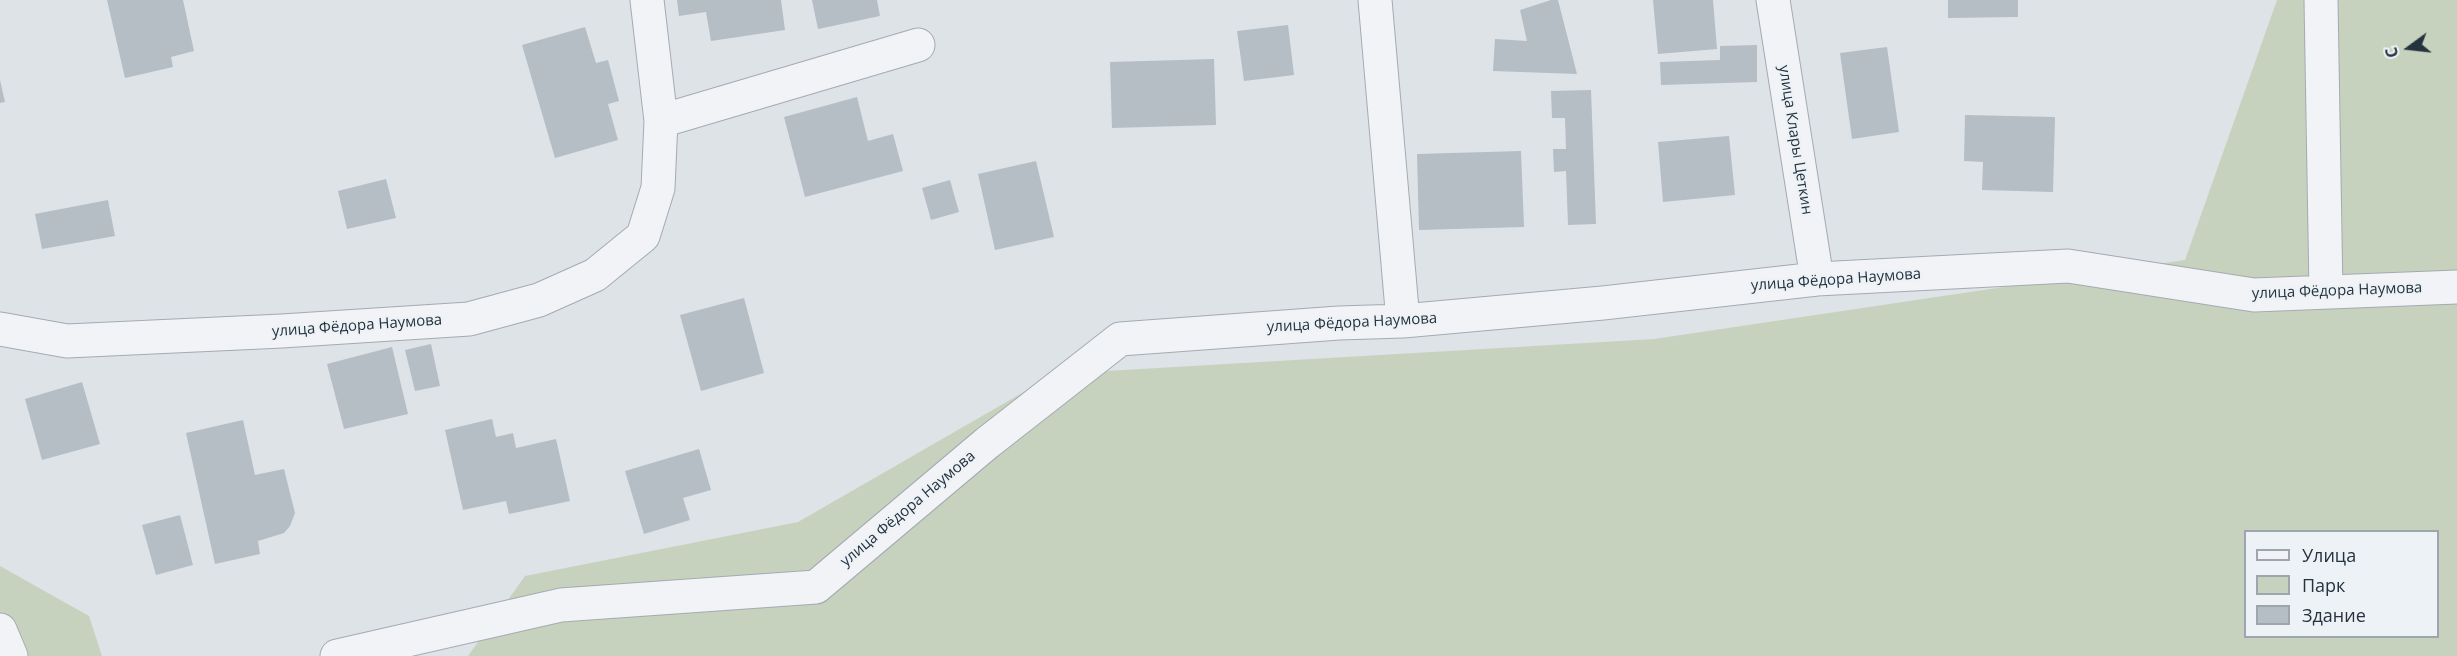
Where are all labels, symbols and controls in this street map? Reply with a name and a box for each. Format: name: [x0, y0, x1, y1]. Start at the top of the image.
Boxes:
north arrow: [2379, 18, 2439, 78]
text: С: [2380, 45, 2404, 60]
street label: улица Клары Цеткин: [1774, 64, 1816, 216]
street label: улица Фёдора Наумова: [1750, 265, 1922, 295]
street label: улица Фёдора Наумова: [2251, 279, 2423, 303]
street label: улица Фёдора Наумова: [1266, 310, 1438, 336]
street label: улица Фёдора Наумова: [271, 311, 443, 341]
street label: улица Фёдора Наумова: [837, 447, 979, 571]
legend: [2244, 530, 2439, 638]
text: Улица: [2302, 543, 2356, 567]
text: Парк: [2302, 573, 2345, 597]
text: Здание: [2302, 603, 2366, 627]

